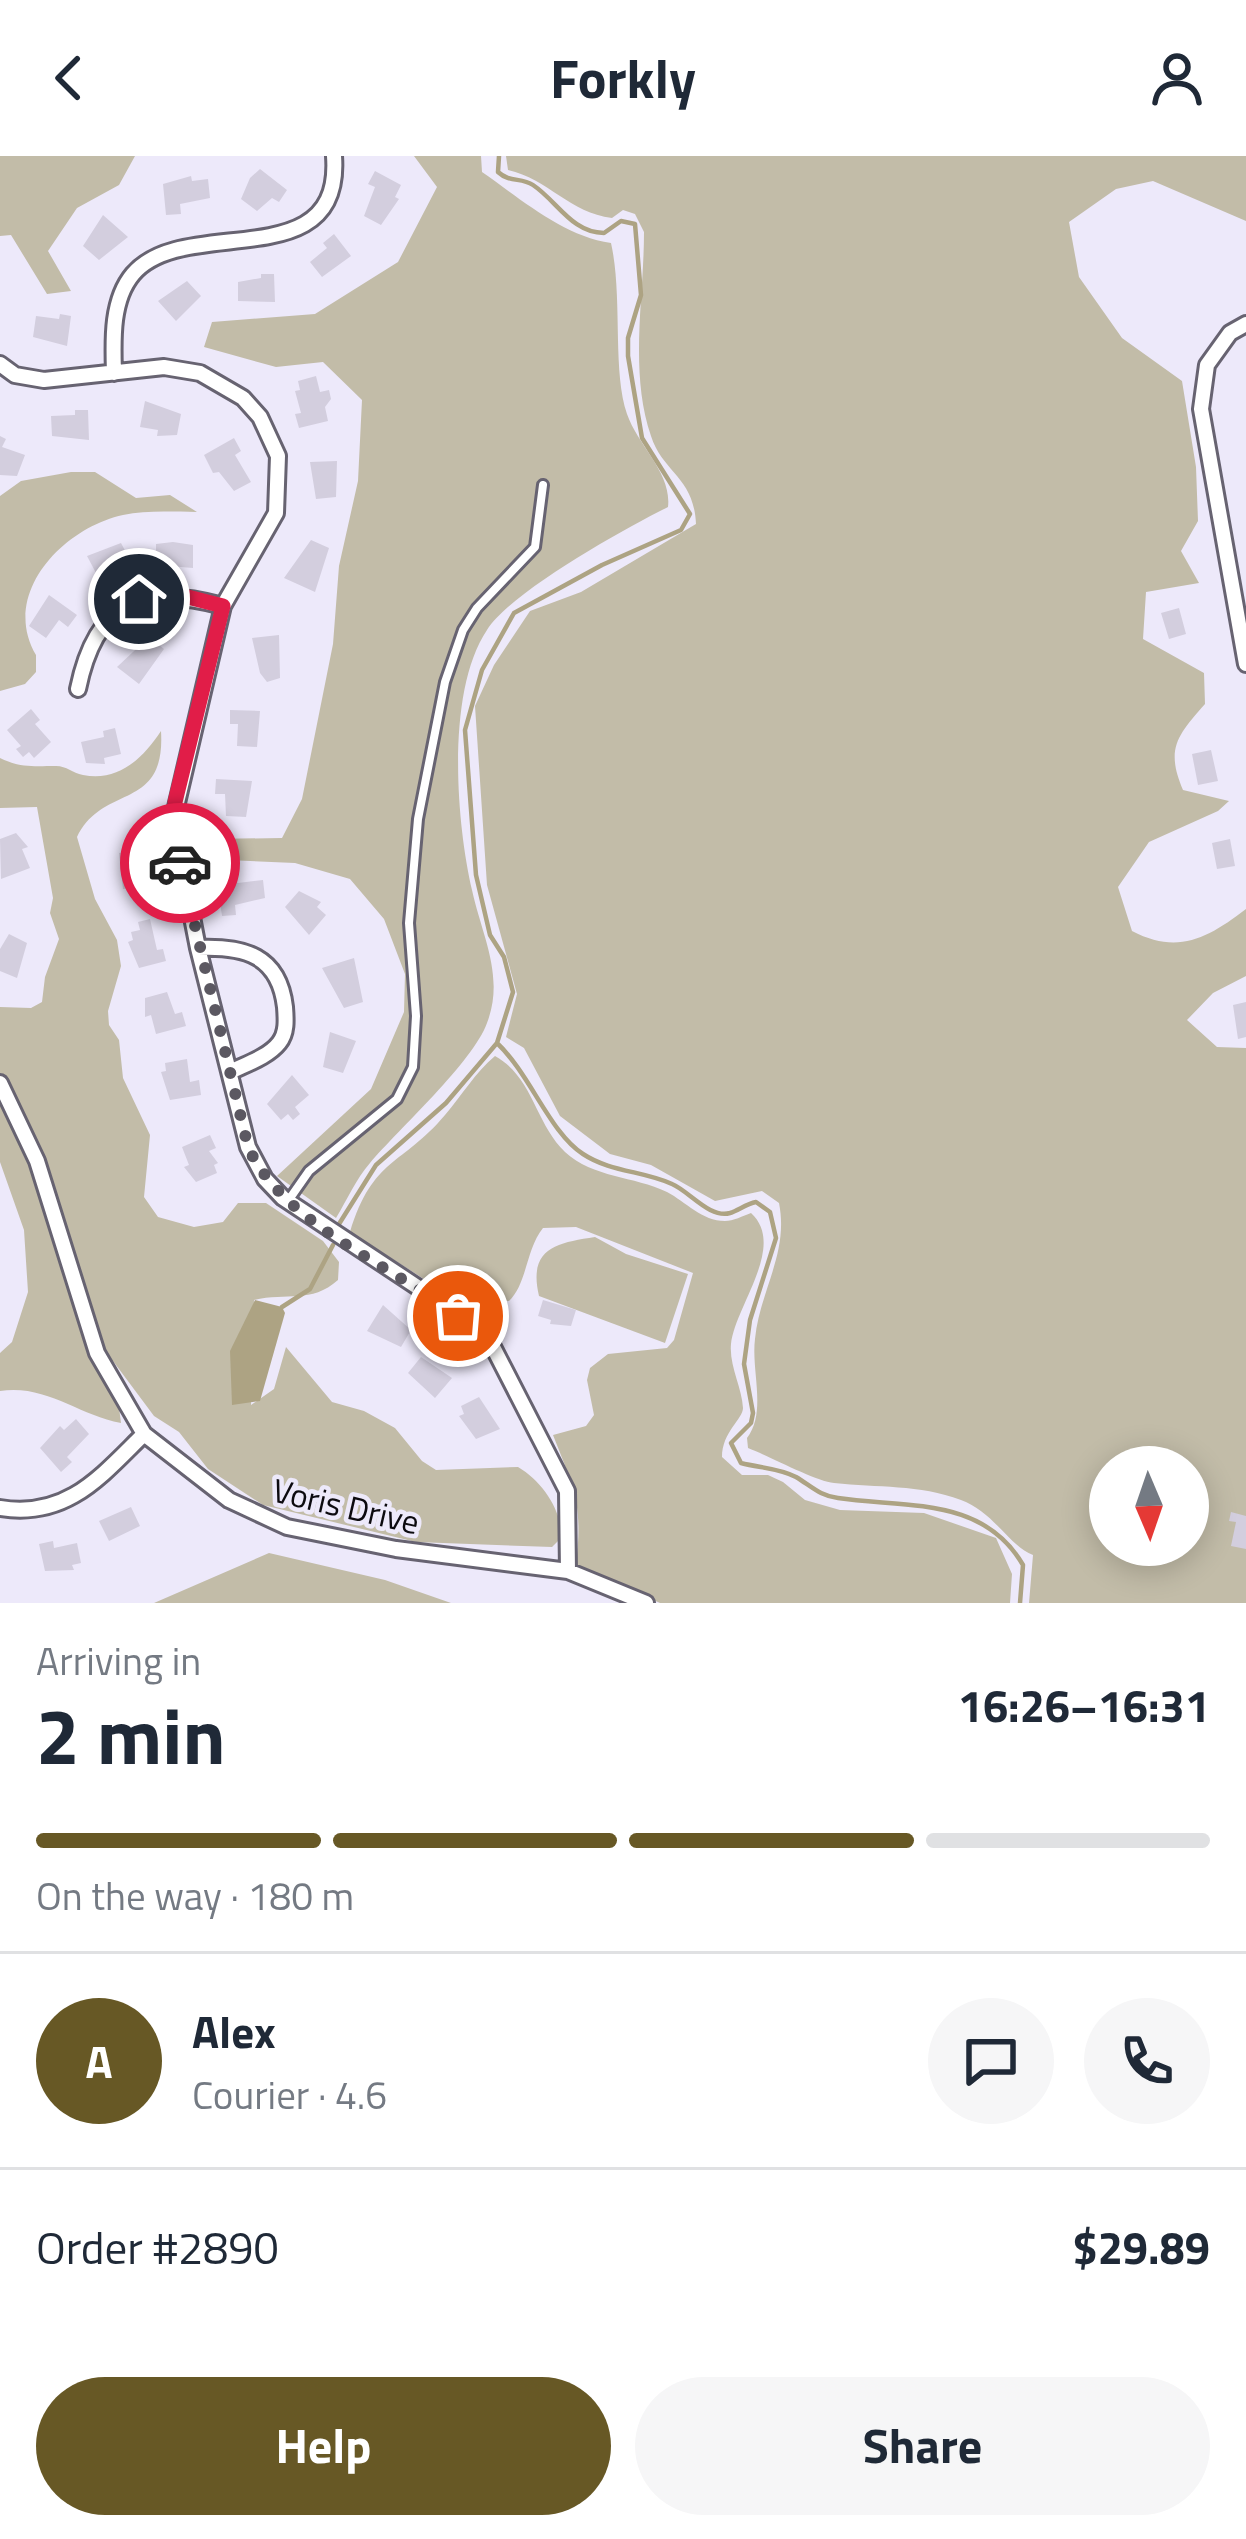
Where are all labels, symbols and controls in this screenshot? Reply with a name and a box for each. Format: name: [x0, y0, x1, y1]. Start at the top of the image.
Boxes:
text: Forkly: [550, 37, 696, 119]
icon: back: [36, 45, 102, 111]
icon: person: [1144, 45, 1210, 111]
pin: [88, 548, 190, 650]
icon: home: [106, 566, 172, 632]
courier: [120, 803, 240, 923]
icon: car: [147, 830, 213, 896]
pin: [407, 1265, 509, 1367]
icon: bag: [425, 1283, 491, 1349]
north arrow: [1089, 1446, 1209, 1566]
map controls: [1089, 1446, 1209, 1566]
street label: Voris Drive: [268, 1465, 424, 1547]
text: Arriving in: [36, 1631, 201, 1690]
text: 16:26–16:31: [958, 1671, 1210, 1739]
text: 2 min: [36, 1676, 226, 1794]
text: On the way · 180 m: [36, 1866, 354, 1925]
text: Alex: [192, 1997, 276, 2065]
button: chat: [928, 1998, 1054, 2124]
button: phone: [1084, 1998, 1210, 2124]
text: A: [85, 2027, 113, 2095]
text: Courier · 4.6: [192, 2065, 387, 2124]
text: Order #2890: [36, 2213, 279, 2281]
text: $29.89: [1072, 2213, 1210, 2281]
button: Help: [36, 2377, 611, 2515]
button: Share: [635, 2377, 1210, 2515]

